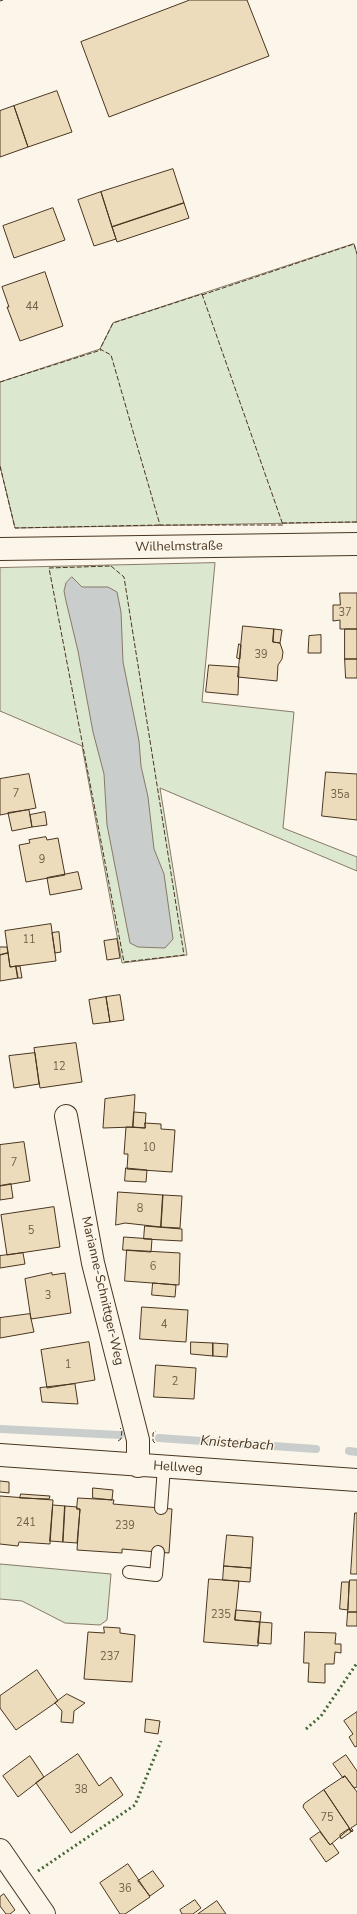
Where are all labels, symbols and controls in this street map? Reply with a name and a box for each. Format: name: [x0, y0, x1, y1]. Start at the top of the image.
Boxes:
house number: 44: [25, 300, 39, 314]
street label: Wilhelmstraße: [135, 538, 223, 556]
house number: 37: [338, 606, 352, 620]
house number: 39: [254, 648, 268, 662]
house number: 7: [13, 787, 19, 801]
house number: 35a: [330, 788, 350, 802]
house number: 9: [39, 853, 45, 867]
house number: 11: [22, 933, 36, 947]
house number: 12: [52, 1060, 66, 1074]
house number: 10: [142, 1141, 156, 1155]
house number: 7: [11, 1156, 17, 1170]
house number: 8: [137, 1202, 143, 1216]
street label: Marianne-Schnittger-Weg: [77, 1215, 127, 1367]
house number: 5: [28, 1224, 34, 1238]
house number: 6: [150, 1260, 156, 1274]
house number: 3: [45, 1289, 51, 1303]
house number: 4: [161, 1318, 167, 1332]
house number: 1: [65, 1358, 71, 1372]
house number: 2: [172, 1375, 178, 1389]
water label: Knisterbach: [200, 1433, 274, 1455]
street label: Hellweg: [153, 1458, 203, 1478]
house number: 241: [16, 1516, 36, 1530]
house number: 239: [115, 1519, 135, 1533]
house number: 235: [211, 1608, 231, 1622]
house number: 237: [100, 1650, 120, 1664]
house number: 38: [74, 1783, 88, 1797]
house number: 75: [320, 1811, 334, 1825]
house number: 36: [118, 1882, 132, 1896]

